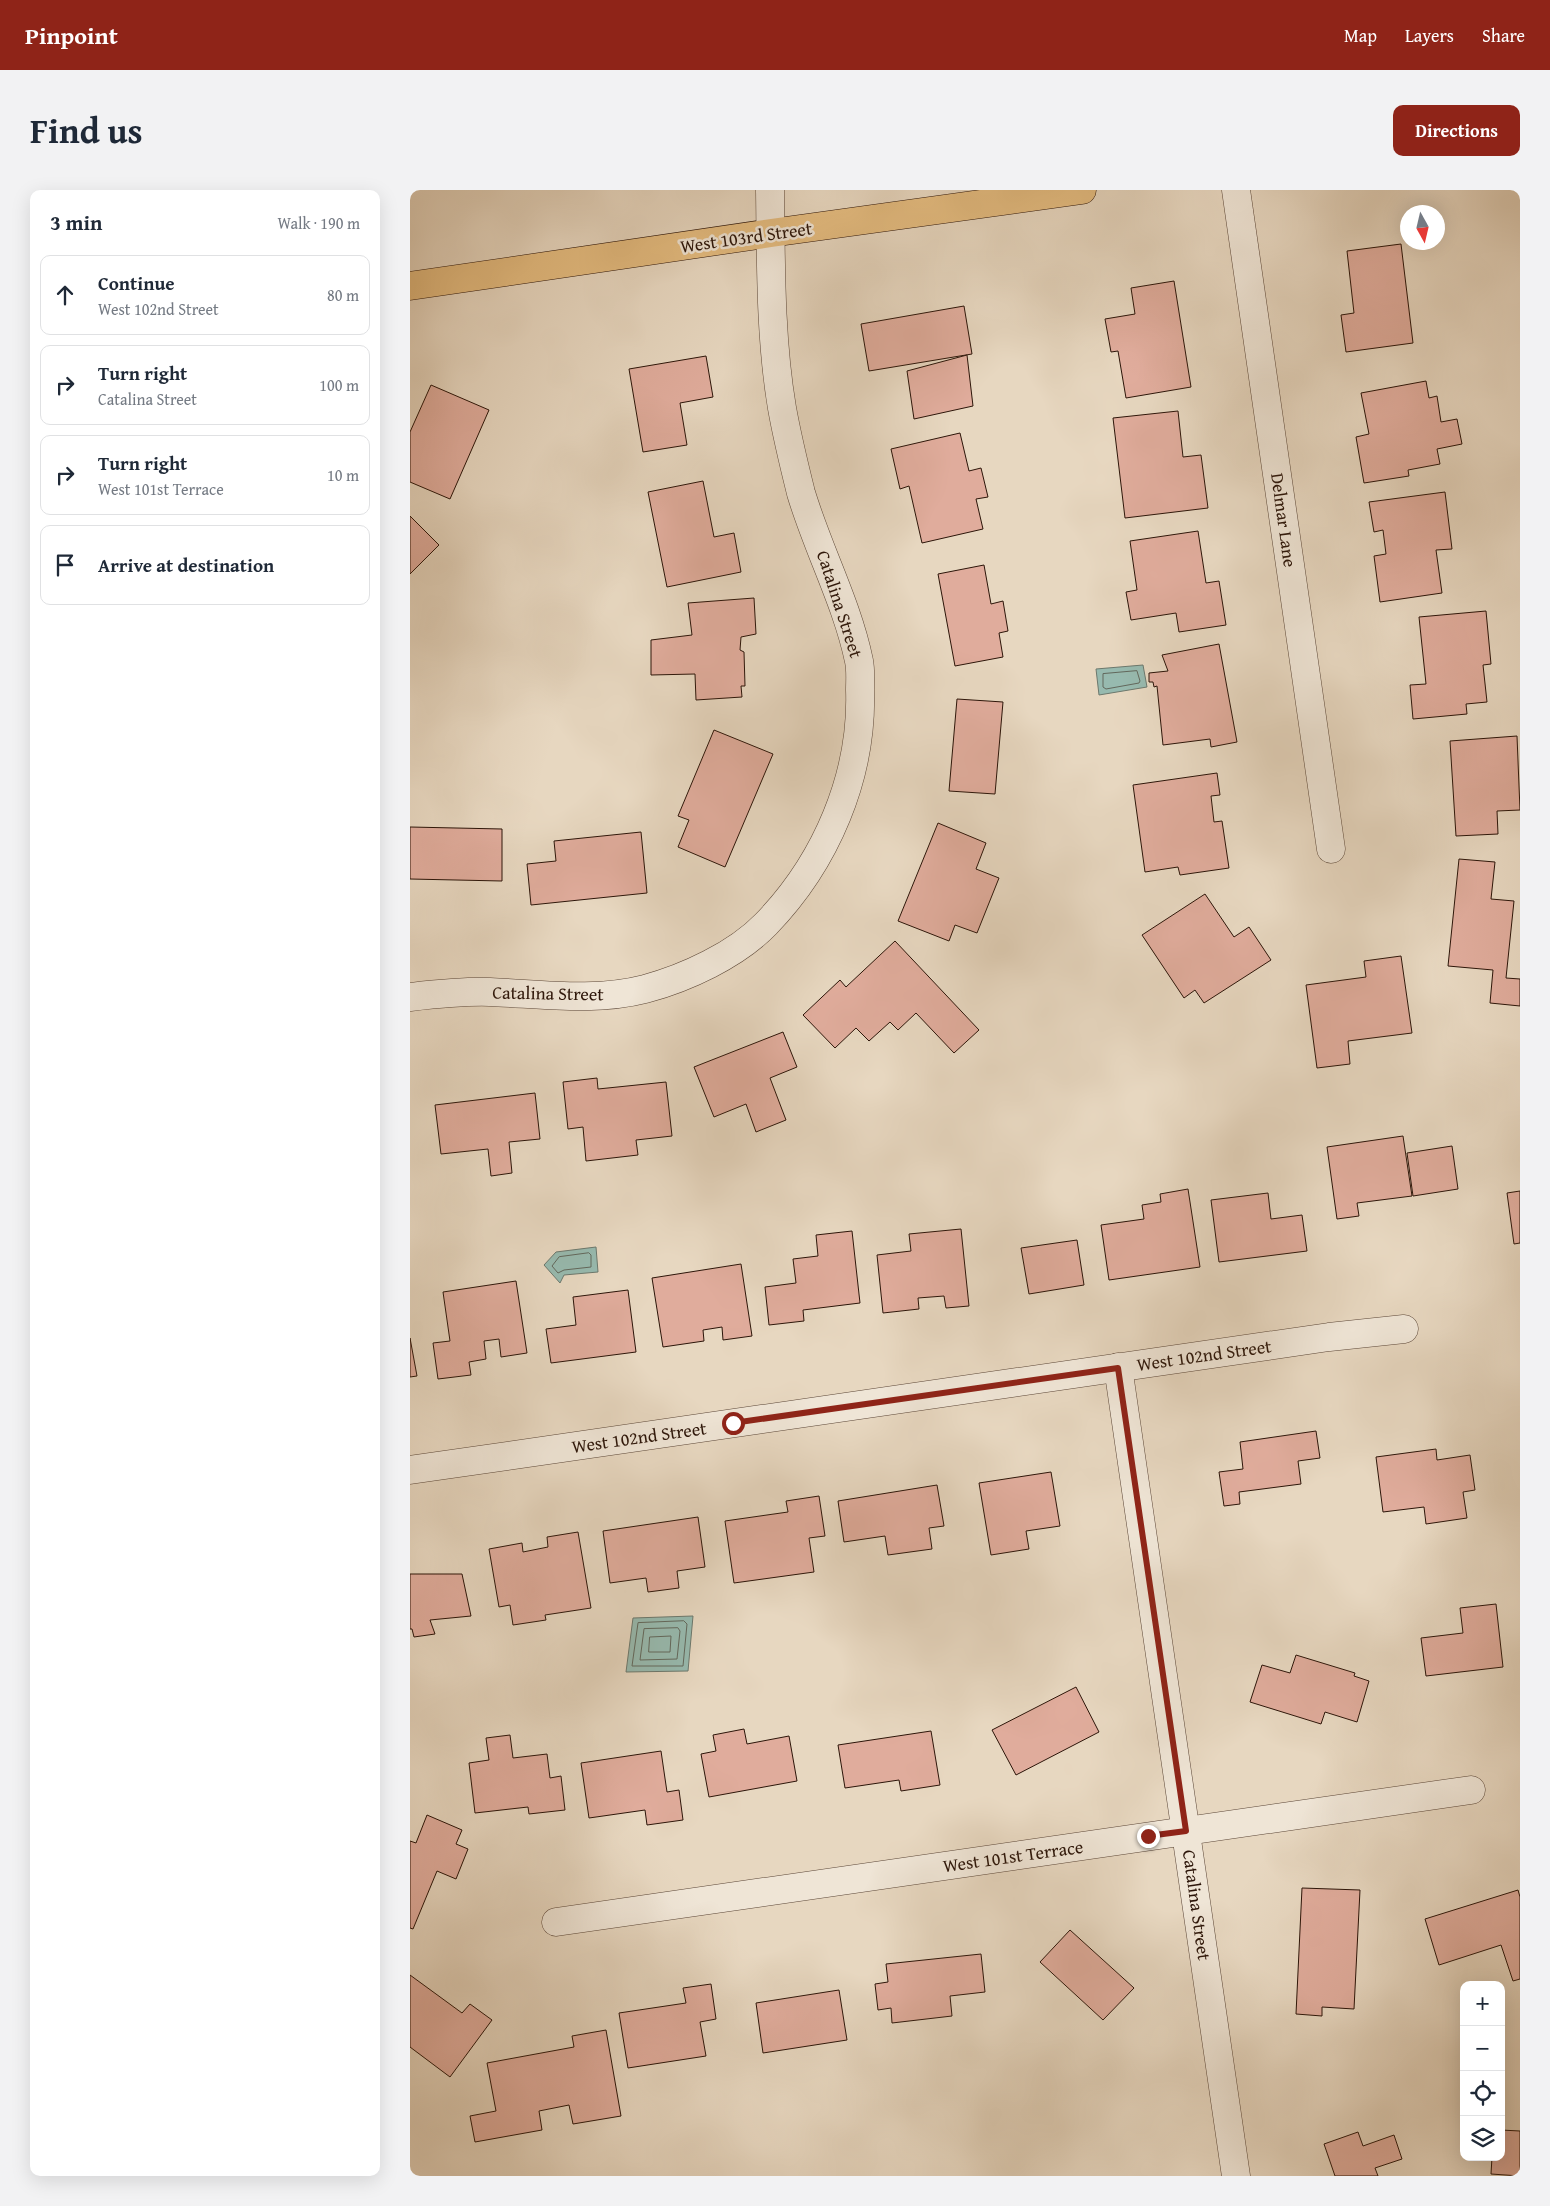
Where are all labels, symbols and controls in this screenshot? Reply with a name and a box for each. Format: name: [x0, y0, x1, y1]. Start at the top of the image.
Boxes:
text: Pinpoint: [25, 18, 118, 53]
text: Map: [1344, 22, 1377, 49]
text: Layers: [1405, 22, 1454, 49]
text: Share: [1482, 22, 1525, 49]
text: Find us: [30, 105, 143, 156]
button: Directions: [1393, 105, 1520, 156]
north arrow: [1400, 205, 1445, 250]
text: 3 min: [50, 207, 102, 238]
text: Walk · 190 m: [277, 211, 360, 235]
street label: West 103rd Street: [678, 214, 814, 260]
text: Continue: [98, 269, 175, 297]
icon: ahead: [51, 281, 79, 309]
text: 80 m: [327, 283, 359, 307]
text: West 102nd Street: [98, 297, 219, 321]
text: Turn right: [98, 359, 187, 387]
icon: right: [51, 371, 79, 399]
text: 100 m: [319, 373, 359, 397]
text: Catalina Street: [98, 387, 197, 411]
text: Turn right: [98, 449, 187, 477]
icon: right: [51, 461, 79, 489]
text: 10 m: [327, 463, 359, 487]
street label: Delmar Lane: [1264, 471, 1304, 569]
text: West 101st Terrace: [98, 477, 224, 501]
street label: Catalina Street: [810, 547, 870, 662]
icon: arrive: [51, 551, 79, 579]
text: Arrive at destination: [98, 551, 274, 579]
street label: Catalina Street: [492, 979, 605, 1007]
street label: West 102nd Street: [1135, 1332, 1274, 1378]
route start: [722, 1412, 745, 1435]
street label: West 102nd Street: [570, 1414, 709, 1460]
route end: [1137, 1825, 1160, 1848]
street label: West 101st Terrace: [941, 1833, 1085, 1879]
street label: Catalina Street: [1176, 1848, 1218, 1963]
map controls: [1460, 1981, 1505, 2161]
button: +: [1460, 1981, 1505, 2026]
button: −: [1460, 2026, 1505, 2071]
button: locate: [1460, 2071, 1505, 2116]
button: layers: [1460, 2116, 1505, 2161]

